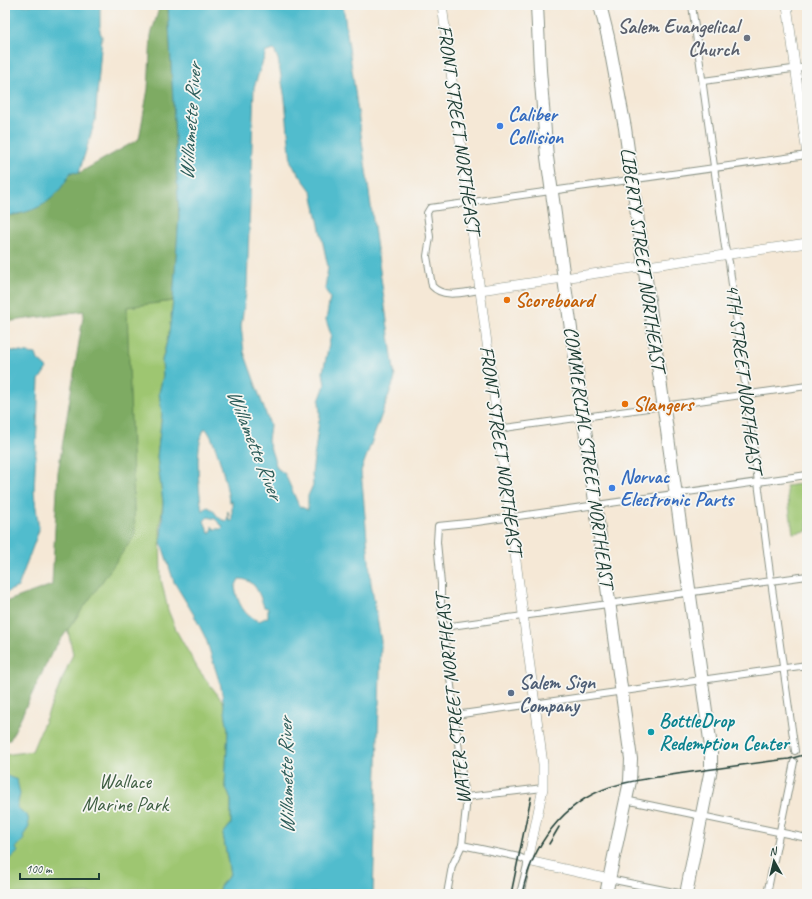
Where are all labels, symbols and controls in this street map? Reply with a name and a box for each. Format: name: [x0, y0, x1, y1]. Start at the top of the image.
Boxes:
place label: Salem Evangelical Church: [618, 14, 742, 62]
street label: FRONT STREET NORTHEAST: [432, 23, 487, 240]
marker: Salem Evangelical Church: [742, 33, 752, 43]
water label: Willamette River: [173, 59, 207, 181]
place label: Caliber Collision: [508, 102, 564, 150]
marker: Caliber Collision: [495, 121, 505, 131]
street label: LIBERTY STREET NORTHEAST: [615, 146, 672, 377]
street label: 4TH STREET NORTHEAST: [720, 282, 769, 478]
place label: Scoreboard: [515, 288, 597, 313]
marker: Scoreboard: [502, 295, 512, 305]
street label: COMMERCIAL STREET NORTHEAST: [558, 325, 620, 593]
street label: FRONT STREET NORTHEAST: [474, 344, 529, 561]
water label: Willamette River: [221, 385, 290, 507]
place label: Slangers: [633, 392, 695, 417]
marker: Slangers: [620, 399, 630, 409]
place label: Norvac Electronic Parts: [620, 464, 735, 512]
marker: Norvac Electronic Parts: [607, 483, 617, 493]
street label: WATER STREET NORTHEAST: [429, 589, 476, 805]
place label: Salem Sign Company: [519, 670, 596, 718]
marker: Salem Sign Company: [506, 688, 516, 698]
place label: BottleDrop Redemption Center: [659, 708, 791, 756]
water label: Willamette River: [272, 713, 300, 834]
marker: BottleDrop Redemption Center: [646, 727, 656, 737]
park label: Wallace Marine Park: [82, 769, 170, 817]
north arrow: [754, 841, 794, 881]
text: N: [768, 843, 779, 859]
scale bar: [20, 855, 99, 881]
text: 100 m: [26, 861, 53, 877]

